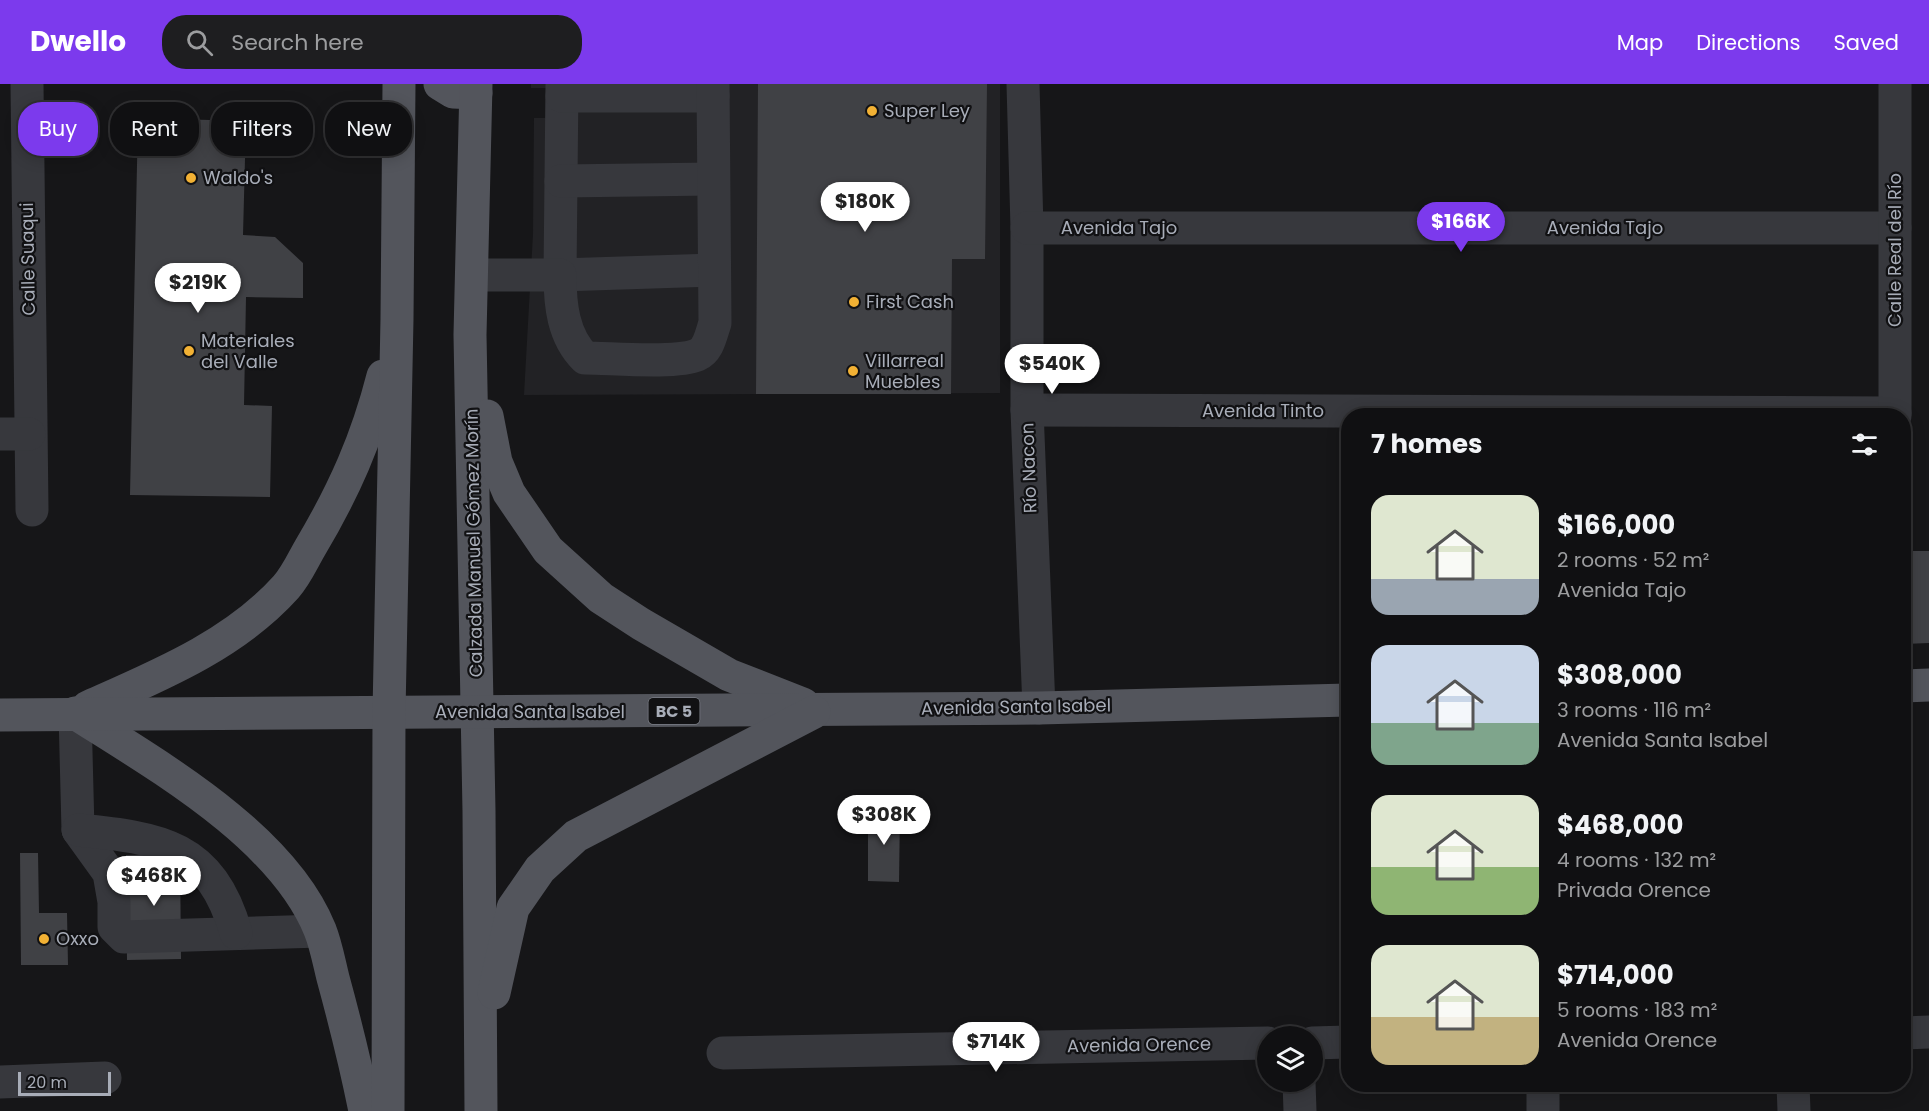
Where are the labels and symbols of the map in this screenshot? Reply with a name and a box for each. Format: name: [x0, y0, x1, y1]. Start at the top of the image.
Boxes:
place label: Super Ley: [884, 98, 970, 123]
marker: Super Ley: [865, 104, 879, 118]
place label: Waldo's: [203, 165, 273, 190]
marker: Waldo's: [184, 171, 198, 185]
street label: Calle Real del Río: [1882, 173, 1907, 327]
pin: $180K: [823, 182, 907, 233]
street label: Calle Suaqui: [14, 202, 41, 316]
pin: $166K: [1419, 202, 1503, 253]
street label: Avenida Tajo: [1061, 215, 1177, 240]
street label: Avenida Tajo: [1547, 215, 1663, 240]
pin: $219K: [156, 263, 240, 314]
place label: First Cash: [866, 289, 954, 314]
marker: First Cash: [847, 295, 861, 309]
place label: Materiales del Valle: [201, 328, 295, 374]
marker: Materiales del Valle: [182, 344, 196, 358]
pin: $540K: [1010, 344, 1094, 395]
place label: Villarreal Muebles: [865, 348, 944, 394]
marker: Villarreal Muebles: [846, 364, 860, 378]
street label: Avenida Tinto: [1202, 398, 1324, 423]
street label: Calzada Manuel Gómez Morín: [459, 408, 488, 678]
street label: Río Nacon: [1014, 422, 1043, 514]
street label: Avenida Santa Isabel: [921, 692, 1111, 721]
road number: BC 5: [648, 698, 700, 724]
street label: Avenida Santa Isabel: [435, 699, 625, 724]
pin: $308K: [842, 795, 926, 846]
pin: $468K: [112, 856, 196, 907]
place label: Oxxo: [56, 926, 99, 951]
marker: Oxxo: [37, 932, 51, 946]
pin: $714K: [954, 1022, 1038, 1073]
street label: Avenida Orence: [1067, 1031, 1211, 1058]
scale bar: [18, 1069, 111, 1096]

